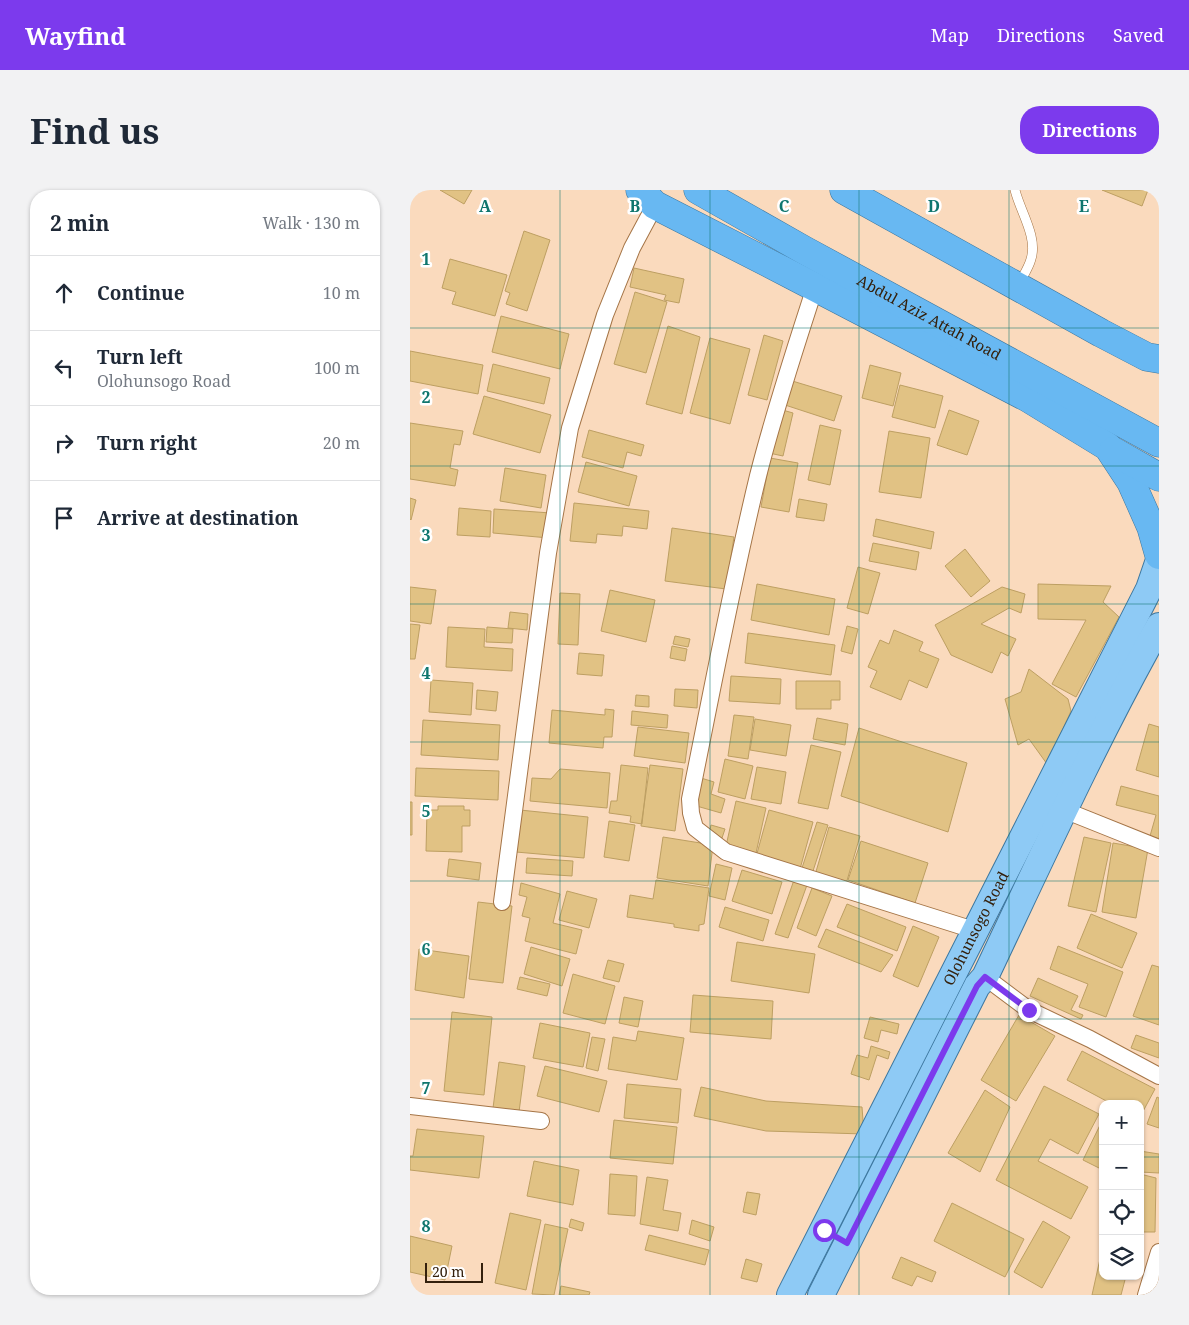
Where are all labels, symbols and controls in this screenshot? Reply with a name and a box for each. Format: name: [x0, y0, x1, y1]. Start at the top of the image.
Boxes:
text: Wayfind: [25, 19, 126, 52]
text: Map: [931, 23, 969, 47]
text: Directions: [997, 23, 1085, 47]
text: Saved: [1113, 23, 1164, 47]
button: Directions: [1020, 106, 1159, 154]
text: Find us: [30, 107, 159, 154]
text: A: [479, 195, 492, 217]
text: B: [630, 195, 641, 217]
text: C: [779, 195, 790, 217]
text: D: [928, 195, 940, 217]
text: E: [1079, 195, 1089, 217]
text: 2 min: [50, 209, 109, 237]
text: Walk · 130 m: [263, 212, 360, 234]
text: 1: [421, 248, 431, 270]
street label: Abdul Aziz Attah Road: [854, 270, 1005, 364]
icon: ahead: [50, 279, 78, 307]
text: Continue: [97, 280, 185, 306]
text: 10 m: [323, 282, 360, 304]
text: Turn left: [97, 344, 183, 370]
icon: left: [50, 354, 78, 382]
text: 100 m: [314, 357, 360, 379]
text: Olohunsogo Road: [97, 370, 231, 392]
text: 2: [421, 386, 431, 408]
icon: right: [50, 429, 78, 457]
text: Turn right: [97, 430, 197, 456]
text: 20 m: [323, 432, 360, 454]
icon: arrive: [50, 504, 78, 532]
text: Arrive at destination: [97, 505, 299, 531]
text: 3: [421, 524, 431, 546]
text: 4: [421, 662, 431, 684]
text: 5: [421, 800, 431, 822]
street label: Olohunsogo Road: [938, 868, 1013, 989]
text: 6: [421, 938, 431, 960]
route end: [1018, 999, 1041, 1022]
text: 7: [421, 1077, 431, 1099]
map controls: [1099, 1100, 1144, 1280]
button: +: [1099, 1100, 1144, 1145]
button: −: [1099, 1145, 1144, 1190]
button: locate: [1099, 1190, 1144, 1235]
text: 8: [421, 1215, 431, 1237]
route start: [813, 1219, 836, 1242]
button: layers: [1099, 1235, 1144, 1280]
scale bar: [425, 1260, 482, 1283]
text: 20 m: [432, 1262, 465, 1281]

